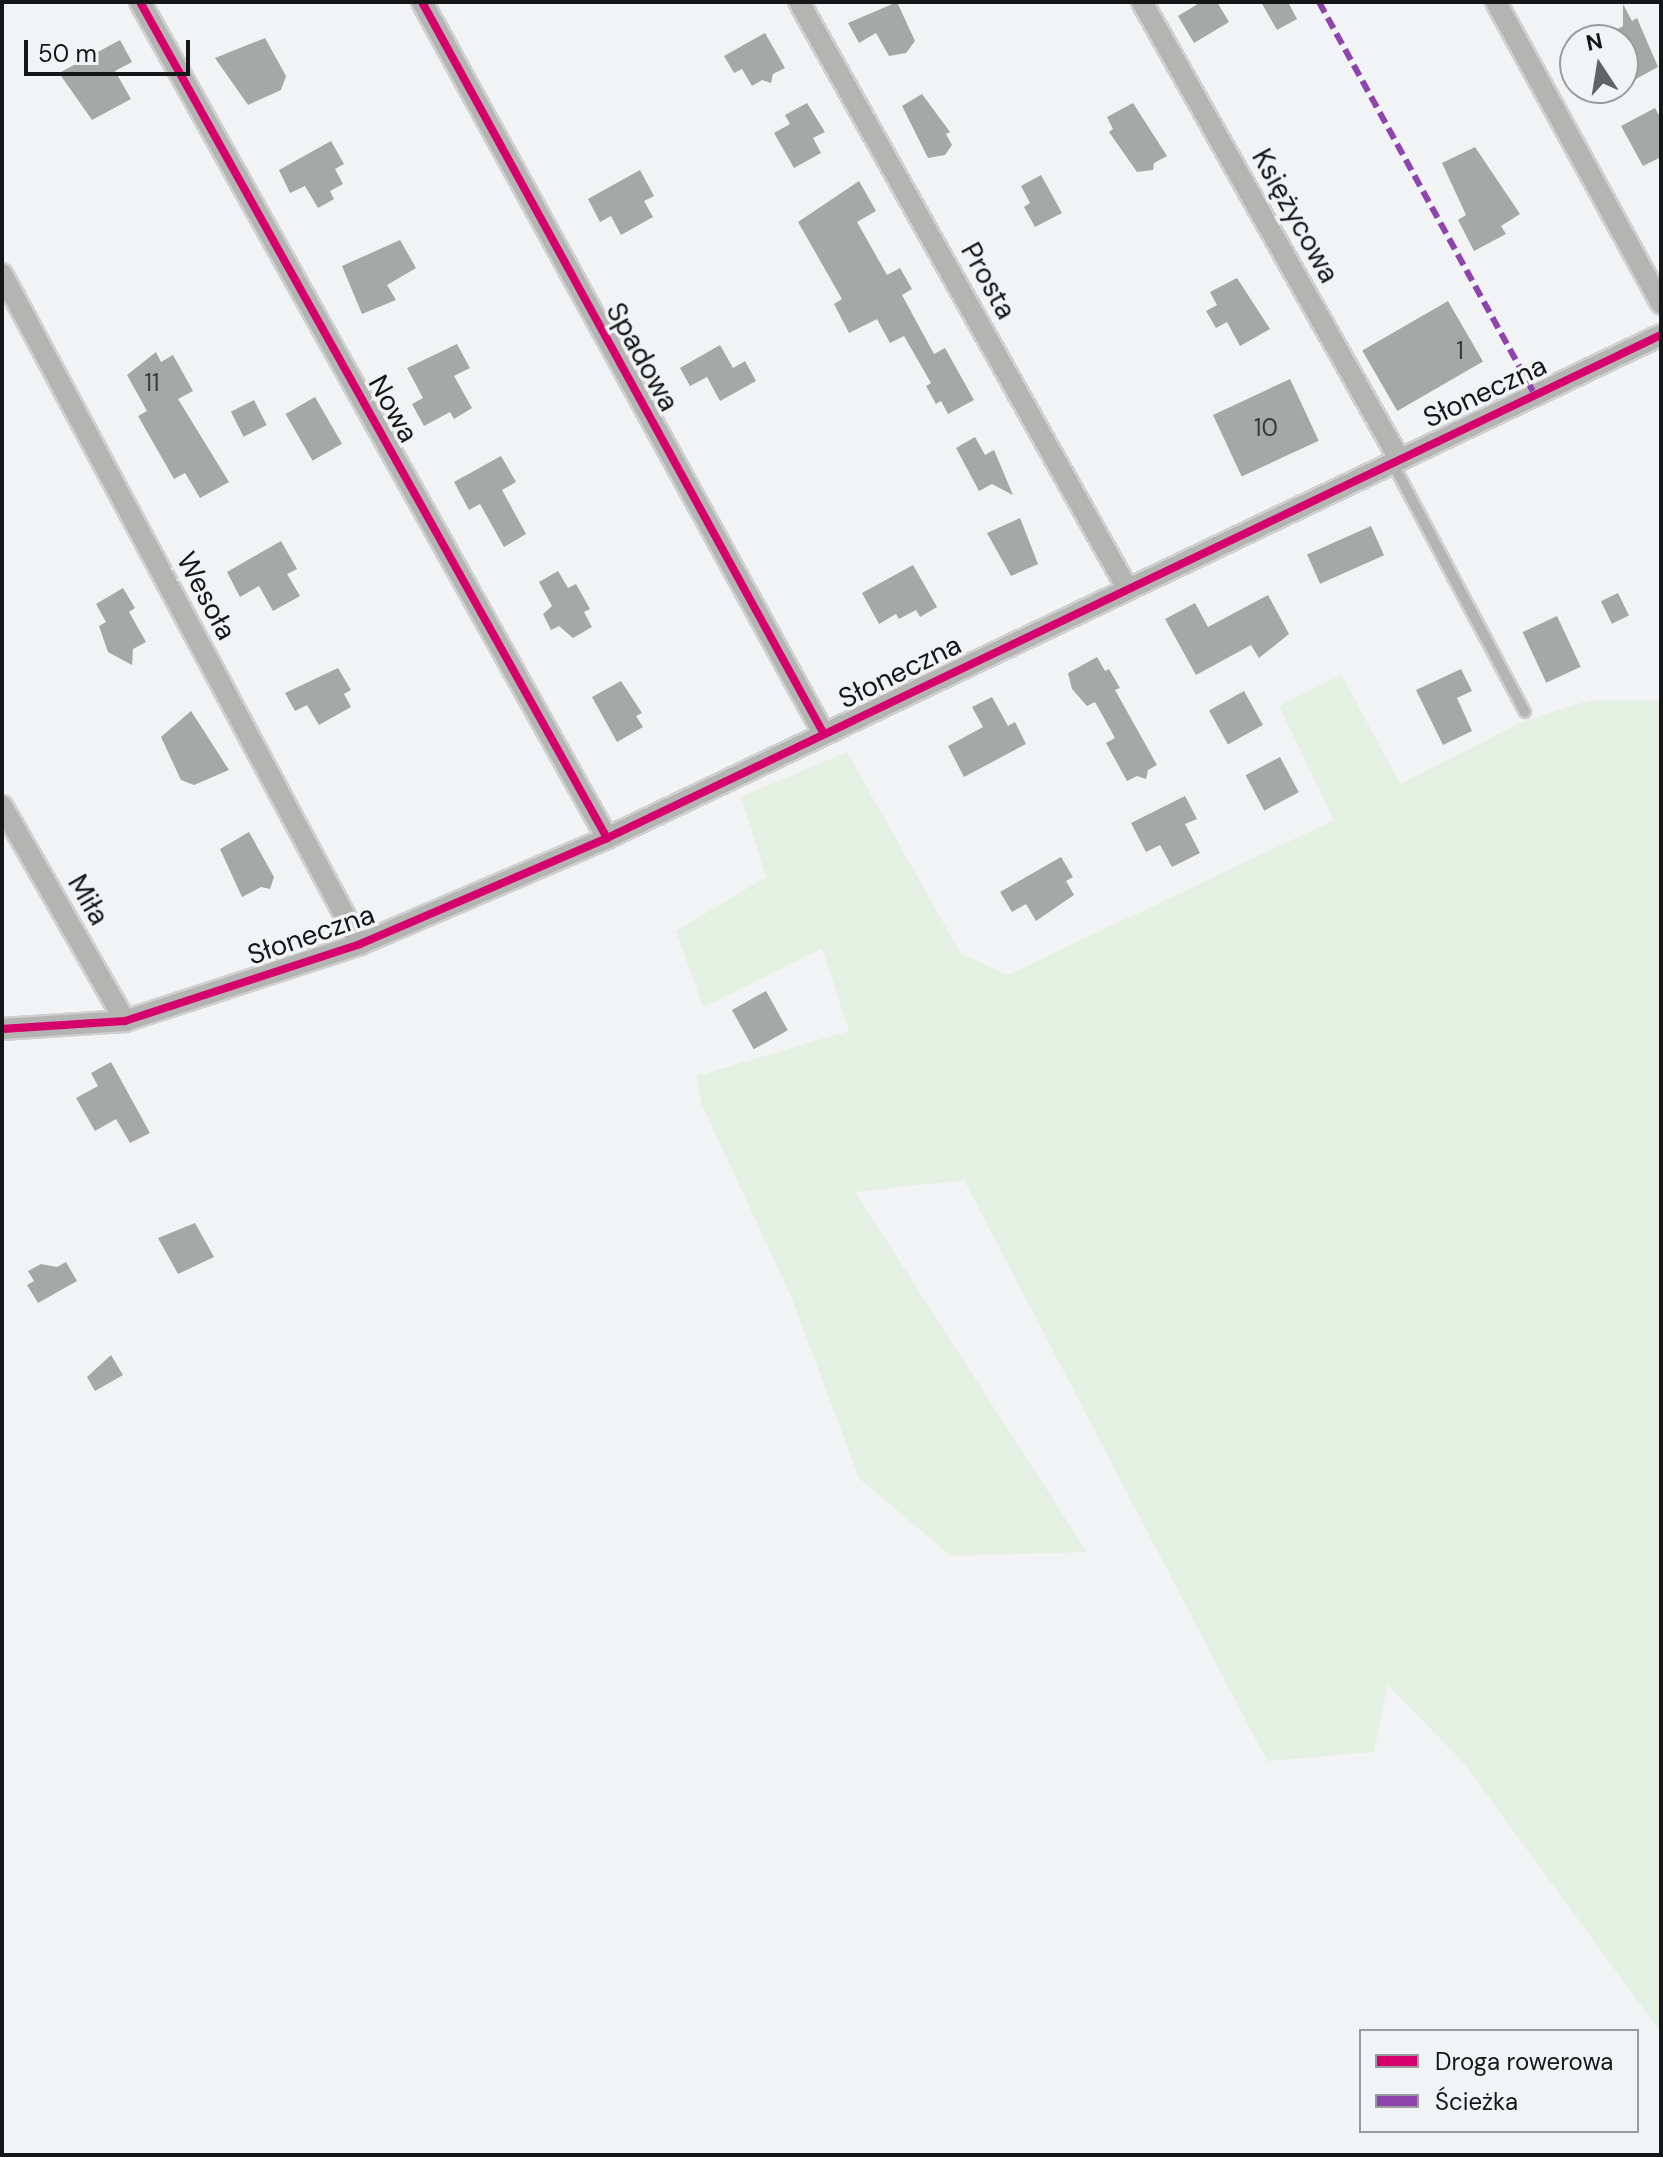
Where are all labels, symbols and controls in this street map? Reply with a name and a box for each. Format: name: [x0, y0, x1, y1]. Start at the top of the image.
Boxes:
scale bar: [28, 24, 194, 74]
north arrow: [1559, 24, 1639, 104]
text: N: [1583, 26, 1605, 58]
text: 50 m: [38, 38, 97, 69]
street label: Księżycowa: [1244, 143, 1346, 289]
street label: Prosta: [953, 237, 1023, 325]
street label: Spadowa: [599, 297, 685, 417]
house number: 1: [1456, 337, 1464, 365]
street label: Słoneczna: [1418, 349, 1552, 435]
house number: 11: [145, 369, 159, 397]
street label: Nowa: [361, 370, 425, 448]
house number: 10: [1254, 414, 1278, 442]
street label: Wesoła: [169, 546, 243, 646]
street label: Słoneczna: [833, 628, 967, 716]
street label: Miła: [60, 869, 116, 931]
street label: Słoneczna: [243, 898, 379, 972]
legend: [1359, 2029, 1639, 2133]
text: Droga rowerowa: [1435, 2046, 1613, 2077]
text: Ścieżka: [1435, 2086, 1518, 2117]

